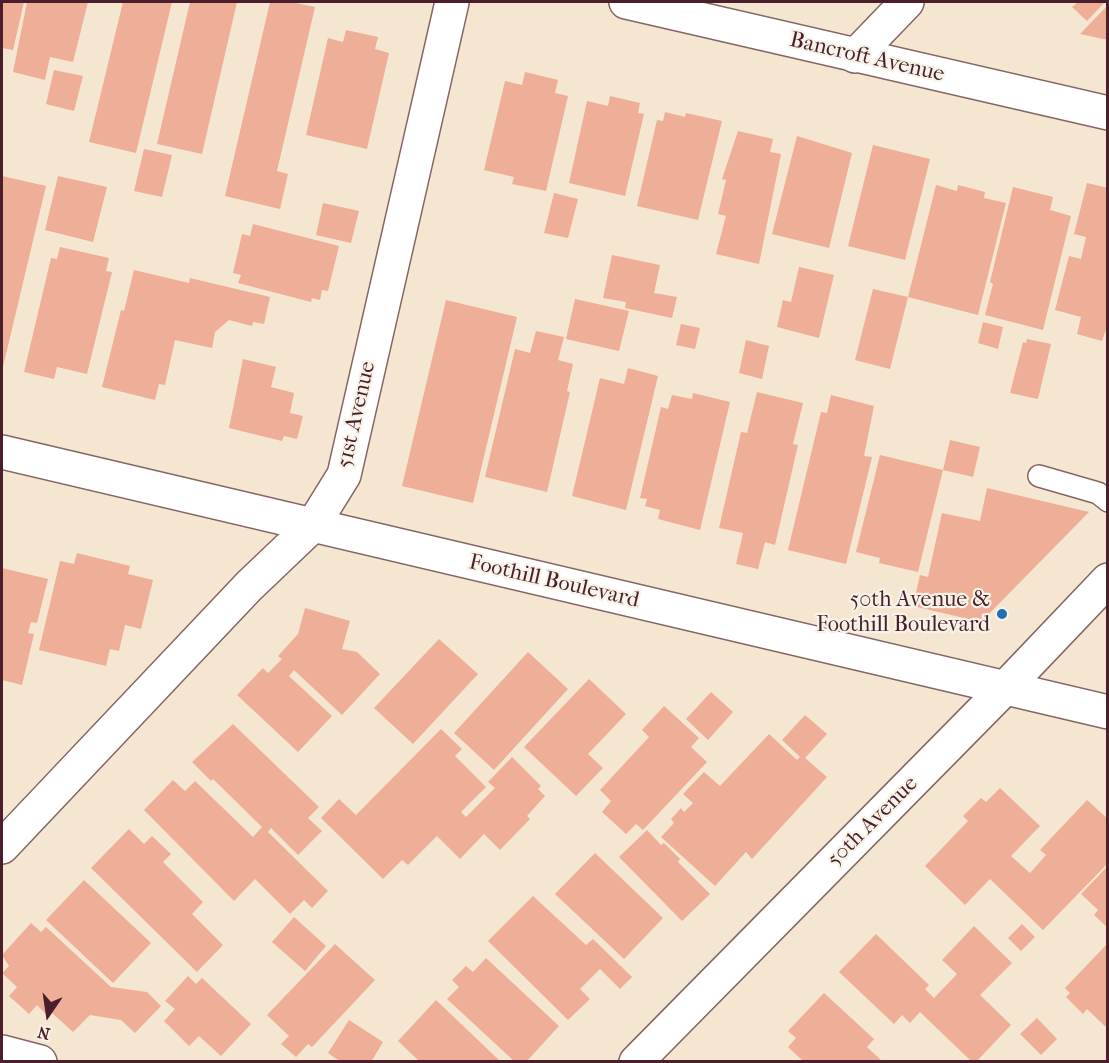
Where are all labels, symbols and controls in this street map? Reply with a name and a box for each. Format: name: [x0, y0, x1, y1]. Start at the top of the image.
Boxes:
street label: Bancroft Avenue: [787, 27, 947, 89]
street label: 51st Avenue: [332, 359, 382, 471]
street label: Foothill Boulevard: [466, 550, 642, 614]
place label: 50th Avenue & Foothill Boulevard: [816, 588, 990, 640]
marker: 50th Avenue & Foothill Boulevard: [995, 607, 1009, 621]
street label: 50th Avenue: [822, 771, 924, 873]
north arrow: [18, 985, 78, 1045]
text: N: [36, 1022, 52, 1044]

